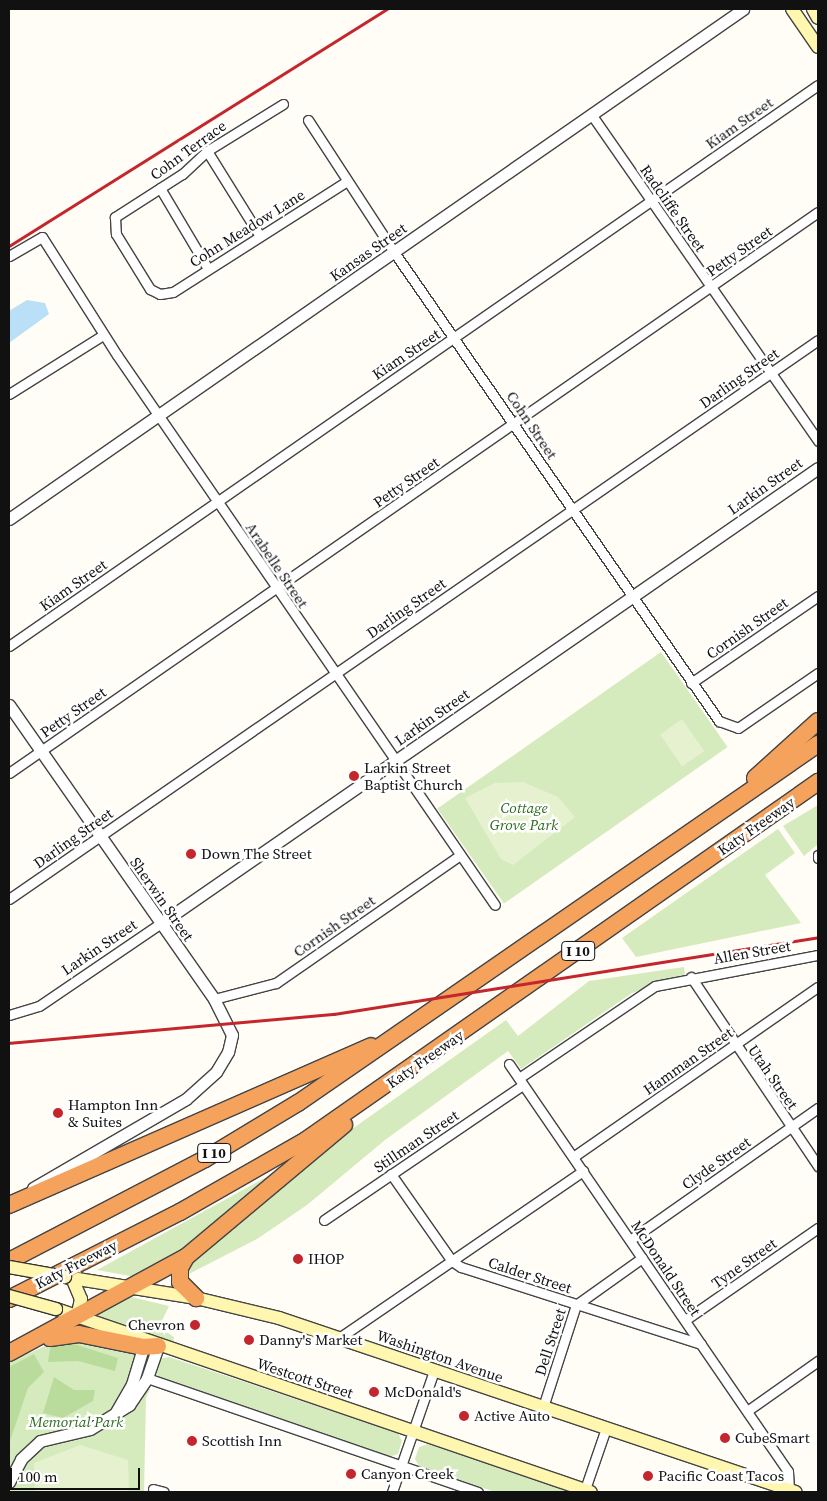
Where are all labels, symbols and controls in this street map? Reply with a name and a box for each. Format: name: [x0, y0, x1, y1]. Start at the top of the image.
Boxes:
street label: Kiam Street: [702, 93, 776, 153]
street label: Cohn Terrace: [146, 116, 230, 184]
street label: Radcliffe Street: [637, 161, 709, 255]
street label: Cohn Meadow Lane: [186, 185, 308, 271]
street label: Kansas Street: [326, 219, 410, 285]
street label: Petty Street: [703, 222, 775, 280]
street label: Kiam Street: [369, 325, 443, 383]
street label: Darling Street: [696, 344, 782, 412]
street label: Cohn Street: [503, 388, 561, 462]
street label: Petty Street: [370, 453, 442, 511]
street label: Larkin Street: [724, 454, 806, 518]
street label: Arabelle Street: [242, 519, 312, 611]
street label: Kiam Street: [36, 555, 110, 615]
street label: Darling Street: [363, 574, 449, 642]
street label: Cornish Street: [703, 593, 791, 663]
street label: Petty Street: [37, 683, 109, 741]
street label: Larkin Street: [391, 685, 473, 749]
place label: Larkin Street Baptist Church: [364, 758, 463, 793]
marker: Larkin Street Baptist Church: [348, 770, 360, 782]
street label: Katy Freeway: [714, 793, 798, 859]
park label: Cottage Grove Park: [490, 798, 558, 833]
street label: Darling Street: [30, 804, 116, 872]
place label: Down The Street: [201, 845, 312, 863]
marker: Down The Street: [185, 848, 197, 860]
street label: Sherwin Street: [127, 854, 197, 944]
street label: Cornish Street: [290, 891, 378, 961]
street label: Larkin Street: [58, 915, 140, 979]
street label: Allen Street: [712, 936, 792, 968]
road number: I 10: [560, 939, 596, 962]
street label: Hamman Street: [640, 1024, 736, 1098]
street label: Katy Freeway: [383, 1026, 467, 1092]
street label: Utah Street: [744, 1041, 802, 1113]
place label: Hampton Inn & Suites: [68, 1095, 158, 1130]
street label: Stillman Street: [370, 1106, 462, 1176]
marker: Hampton Inn & Suites: [52, 1107, 64, 1119]
street label: Clyde Street: [678, 1133, 754, 1193]
road number: I 10: [196, 1142, 232, 1164]
street label: McDonald Street: [627, 1217, 705, 1319]
street label: Tyne Street: [708, 1234, 780, 1292]
street label: Katy Freeway: [32, 1236, 120, 1292]
place label: IHOP: [308, 1250, 344, 1268]
marker: IHOP: [292, 1253, 304, 1265]
street label: Calder Street: [486, 1253, 574, 1297]
street label: Dell Street: [531, 1306, 569, 1378]
place label: Chevron: [128, 1316, 185, 1334]
marker: Chevron: [189, 1319, 201, 1331]
street label: Washington Avenue: [374, 1326, 506, 1386]
place label: Danny's Market: [259, 1331, 362, 1349]
marker: Danny's Market: [243, 1334, 255, 1346]
street label: Westcott Street: [255, 1354, 355, 1402]
place label: McDonald's: [384, 1383, 461, 1401]
marker: McDonald's: [368, 1386, 380, 1398]
place label: Active Auto: [474, 1407, 550, 1425]
marker: Active Auto: [458, 1410, 470, 1422]
park label: Memorial Park: [29, 1413, 123, 1431]
place label: CubeSmart: [735, 1429, 810, 1447]
place label: Scottish Inn: [202, 1432, 282, 1450]
marker: CubeSmart: [719, 1432, 731, 1444]
marker: Scottish Inn: [186, 1435, 198, 1447]
scale bar: [12, 1458, 142, 1490]
place label: Canyon Creek: [361, 1465, 454, 1483]
text: 100 m: [18, 1466, 58, 1487]
place label: Pacific Coast Tacos: [658, 1467, 785, 1485]
marker: Canyon Creek: [345, 1468, 357, 1480]
marker: Pacific Coast Tacos: [642, 1470, 654, 1482]

